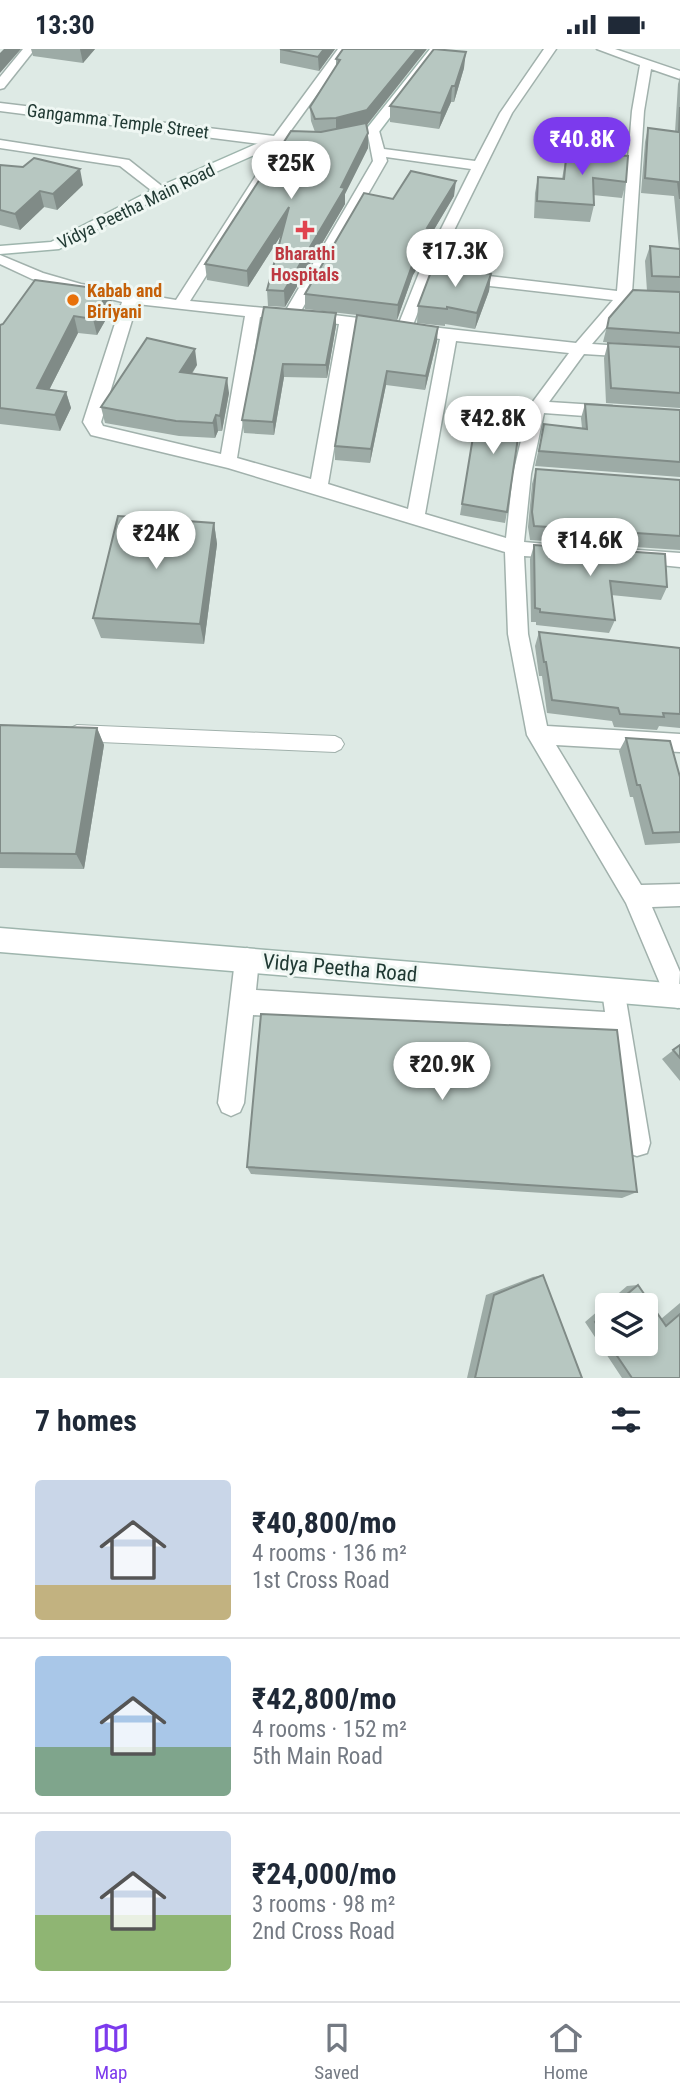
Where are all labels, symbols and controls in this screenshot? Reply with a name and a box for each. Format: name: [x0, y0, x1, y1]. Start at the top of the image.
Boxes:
text: 13:30: [35, 10, 95, 40]
street label: Gangamma Temple Street: [26, 99, 210, 143]
pin: ₹40.8K: [525, 117, 639, 177]
text: ₹40.8K: [549, 126, 615, 153]
pin: ₹25K: [250, 141, 332, 201]
text: ₹25K: [268, 150, 314, 177]
street label: Vidya Peetha Main Road: [54, 159, 218, 253]
marker: Bharathi Hospitals: [295, 220, 315, 240]
pin: ₹17.3K: [398, 229, 512, 289]
text: ₹17.3K: [422, 238, 488, 265]
place label: Bharathi Hospitals: [271, 243, 339, 285]
place label: Kabab and Biriyani: [87, 280, 162, 322]
marker: Kabab and Biriyani: [65, 292, 81, 308]
pin: ₹42.8K: [436, 397, 550, 456]
text: ₹42.8K: [460, 405, 526, 432]
pin: ₹24K: [115, 511, 197, 571]
pin: ₹14.6K: [533, 519, 647, 578]
text: ₹24K: [133, 520, 179, 547]
text: ₹14.6K: [557, 527, 623, 554]
street label: Vidya Peetha Road: [262, 949, 418, 987]
pin: ₹20.9K: [385, 1042, 499, 1102]
text: ₹20.9K: [409, 1051, 475, 1078]
map controls: [595, 1293, 658, 1356]
button: layers: [595, 1293, 658, 1356]
icon: filters: [607, 1401, 645, 1439]
text: 7 homes: [35, 1403, 137, 1438]
text: ₹40,800/mo: [252, 1505, 396, 1540]
icon: home: [91, 1508, 175, 1592]
text: 4 rooms · 136 m²: [252, 1540, 407, 1567]
text: 1st Cross Road: [252, 1567, 390, 1594]
text: ₹42,800/mo: [252, 1681, 396, 1716]
icon: home: [91, 1684, 175, 1768]
text: 4 rooms · 152 m²: [252, 1716, 407, 1743]
text: 5th Main Road: [252, 1743, 383, 1770]
text: ₹24,000/mo: [252, 1856, 396, 1891]
icon: home: [91, 1859, 175, 1943]
text: 3 rooms · 98 m²: [252, 1891, 395, 1918]
text: 2nd Cross Road: [252, 1918, 395, 1945]
tab: Map: [92, 2019, 130, 2084]
tab: Saved: [314, 2019, 359, 2084]
tab: Home: [543, 2019, 588, 2084]

